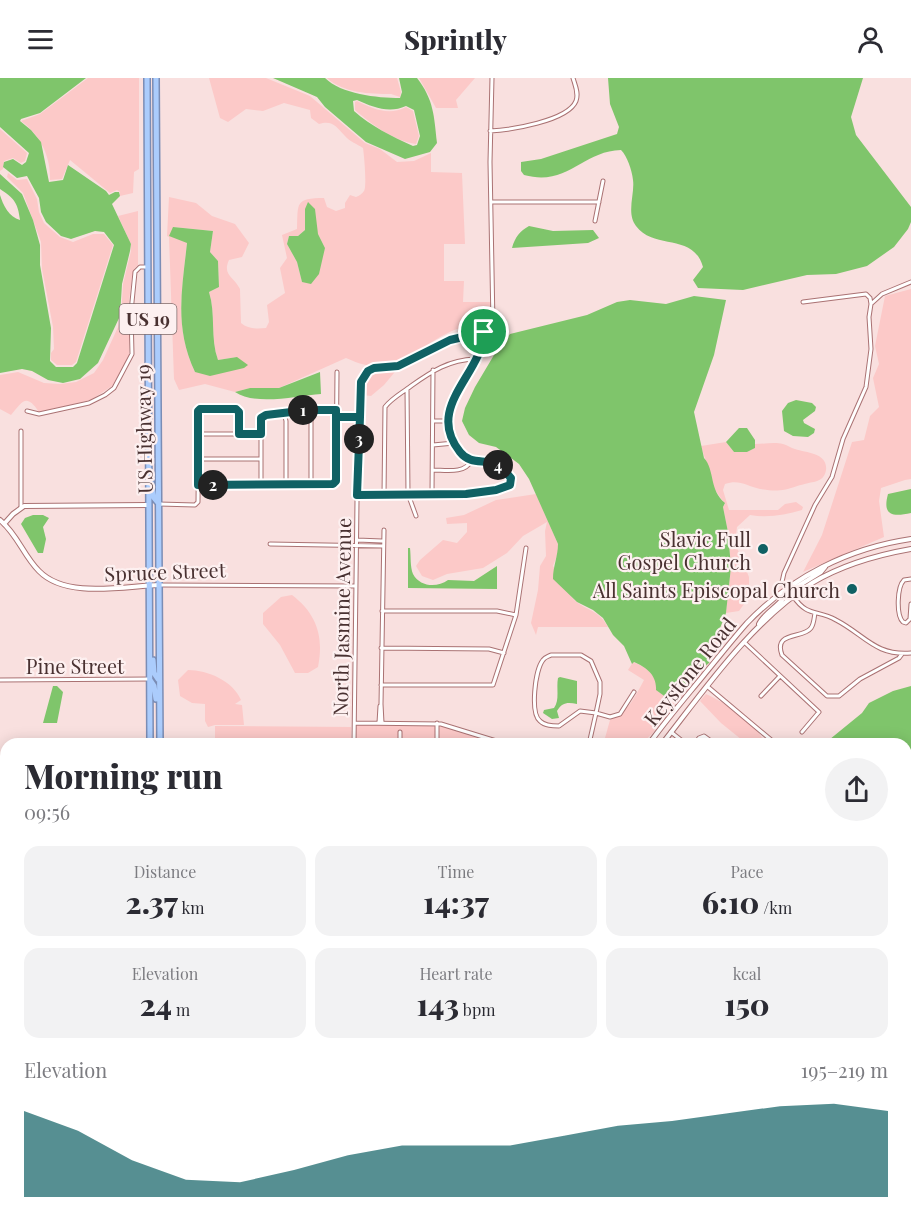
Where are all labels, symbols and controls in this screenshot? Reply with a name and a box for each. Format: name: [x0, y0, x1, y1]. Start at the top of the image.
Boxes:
text: Sprintly: [404, 21, 507, 57]
icon: menu: [24, 23, 57, 56]
icon: person: [854, 23, 887, 56]
road number: US 19: [120, 304, 176, 334]
pin: [458, 306, 509, 357]
icon: arrive: [467, 315, 500, 348]
street label: US Highway 19: [128, 364, 158, 494]
pin: 1: [288, 395, 318, 425]
text: 1: [300, 399, 306, 420]
pin: 3: [344, 424, 374, 454]
text: 3: [355, 428, 363, 449]
pin: 4: [483, 450, 513, 480]
text: 4: [494, 454, 502, 475]
pin: 2: [198, 470, 228, 500]
text: 2: [209, 474, 217, 495]
street label: North Jasmine Avenue: [326, 518, 356, 716]
place label: Slavic Full Gospel Church: [617, 525, 751, 575]
marker: Slavic Full Gospel Church: [756, 542, 770, 556]
street label: Spruce Street: [104, 555, 227, 587]
place label: All Saints Episcopal Church: [592, 576, 840, 603]
marker: All Saints Episcopal Church: [845, 582, 859, 596]
street label: Keystone Road: [637, 611, 741, 731]
street label: Pine Street: [26, 652, 125, 679]
text: Morning run: [24, 753, 223, 797]
button: share: [825, 758, 888, 821]
text: 09:56: [24, 798, 70, 825]
text: Distance: [134, 861, 196, 882]
text: Time: [438, 861, 474, 882]
text: Pace: [730, 861, 764, 882]
text: 2.37: [126, 882, 178, 922]
text: 14:37: [423, 882, 489, 922]
text: 6:10: [702, 882, 759, 922]
text: km: [178, 897, 204, 918]
text: /km: [759, 897, 792, 918]
text: Elevation: [132, 963, 198, 984]
text: Heart rate: [419, 963, 493, 984]
text: kcal: [733, 963, 761, 984]
text: 24: [140, 984, 172, 1024]
text: 143: [417, 984, 459, 1024]
text: 150: [724, 984, 770, 1024]
text: m: [172, 999, 190, 1020]
text: bpm: [459, 999, 495, 1020]
text: Elevation: [24, 1056, 107, 1083]
text: 195–219 m: [801, 1056, 888, 1083]

